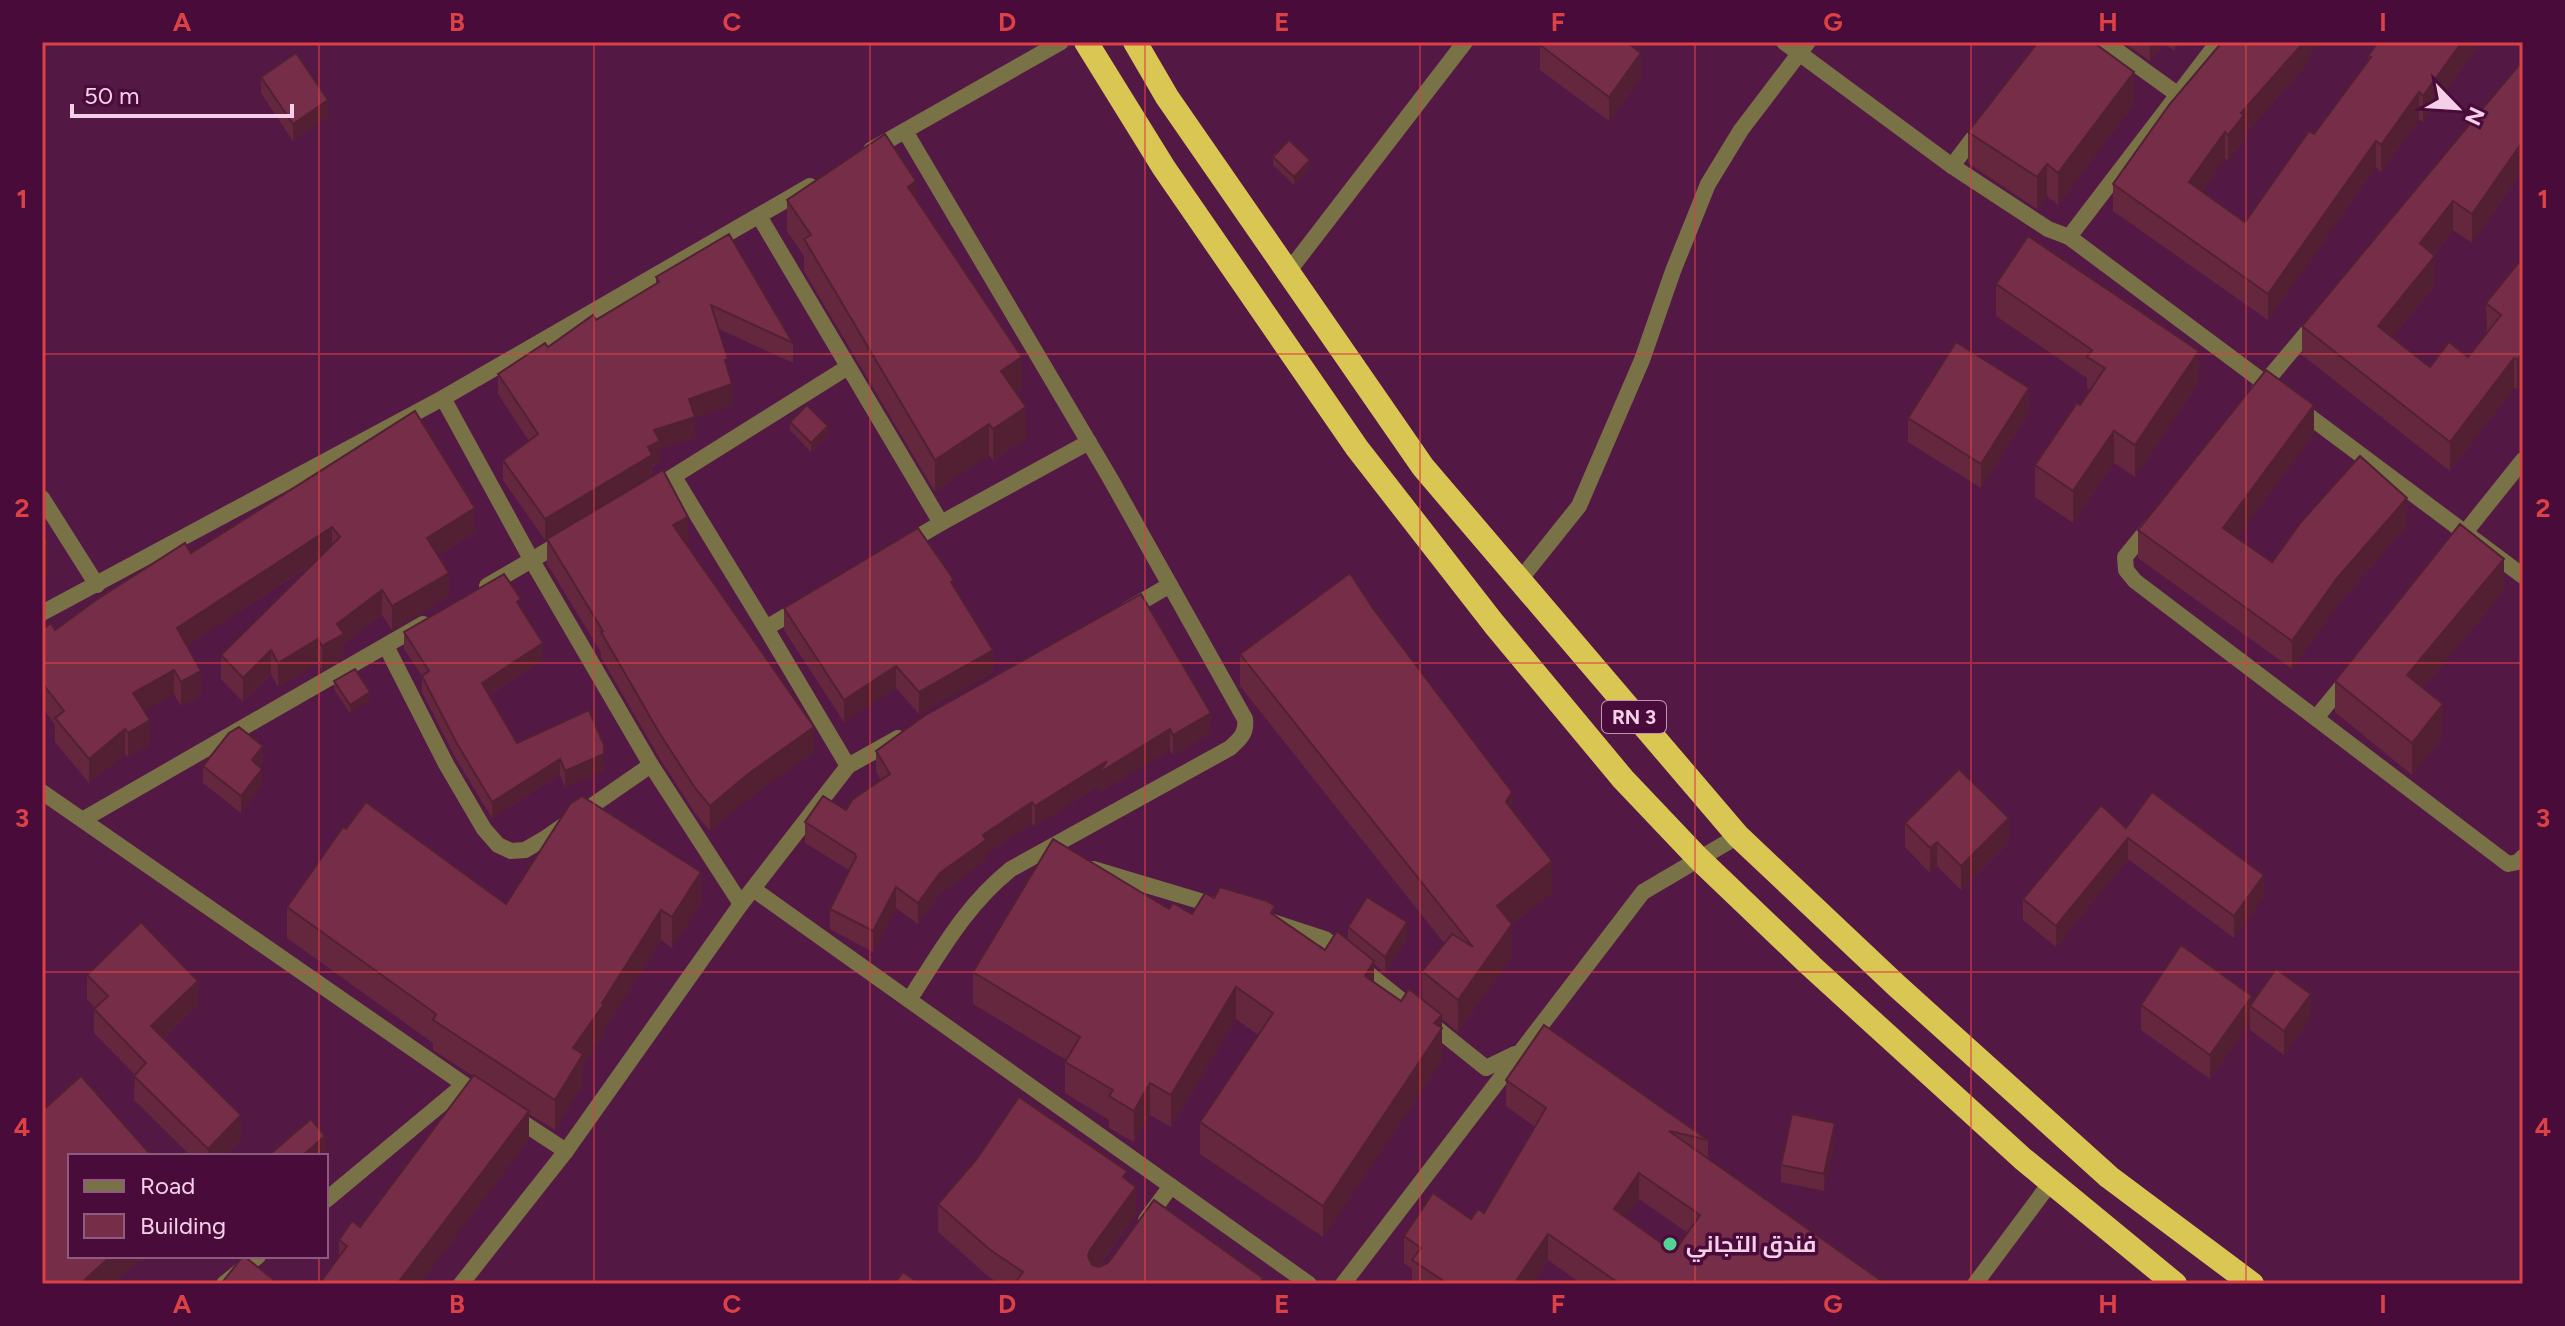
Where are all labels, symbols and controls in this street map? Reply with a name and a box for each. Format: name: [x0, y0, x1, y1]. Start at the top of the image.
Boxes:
text: A: [173, 6, 192, 38]
text: B: [449, 6, 465, 38]
text: C: [723, 6, 742, 38]
text: D: [998, 6, 1016, 38]
text: E: [1274, 6, 1290, 38]
text: F: [1551, 6, 1565, 38]
text: G: [1823, 6, 1843, 38]
text: H: [2098, 6, 2118, 38]
text: I: [2379, 6, 2387, 38]
scale bar: [72, 68, 292, 118]
north arrow: [2417, 68, 2497, 148]
text: 50 m: [84, 81, 140, 110]
text: N: [2459, 103, 2491, 130]
text: 1: [17, 183, 27, 215]
text: 1: [2538, 183, 2548, 215]
text: 2: [14, 492, 30, 524]
text: 2: [2535, 492, 2551, 524]
road number: RN 3: [1602, 701, 1666, 733]
text: 3: [15, 802, 29, 834]
text: 3: [2536, 802, 2550, 834]
text: 4: [14, 1111, 30, 1143]
text: 4: [2535, 1111, 2551, 1143]
legend: [68, 1154, 328, 1258]
text: Road: [140, 1171, 195, 1200]
text: Building: [140, 1211, 226, 1240]
place label: فندق التجاني: [1686, 1231, 1816, 1262]
marker: فندق التجاني: [1661, 1235, 1679, 1253]
text: A: [173, 1288, 192, 1320]
text: B: [449, 1288, 465, 1320]
text: C: [723, 1288, 742, 1320]
text: D: [998, 1288, 1016, 1320]
text: E: [1274, 1288, 1290, 1320]
text: F: [1551, 1288, 1565, 1320]
text: G: [1823, 1288, 1843, 1320]
text: H: [2098, 1288, 2118, 1320]
text: I: [2379, 1288, 2387, 1320]

